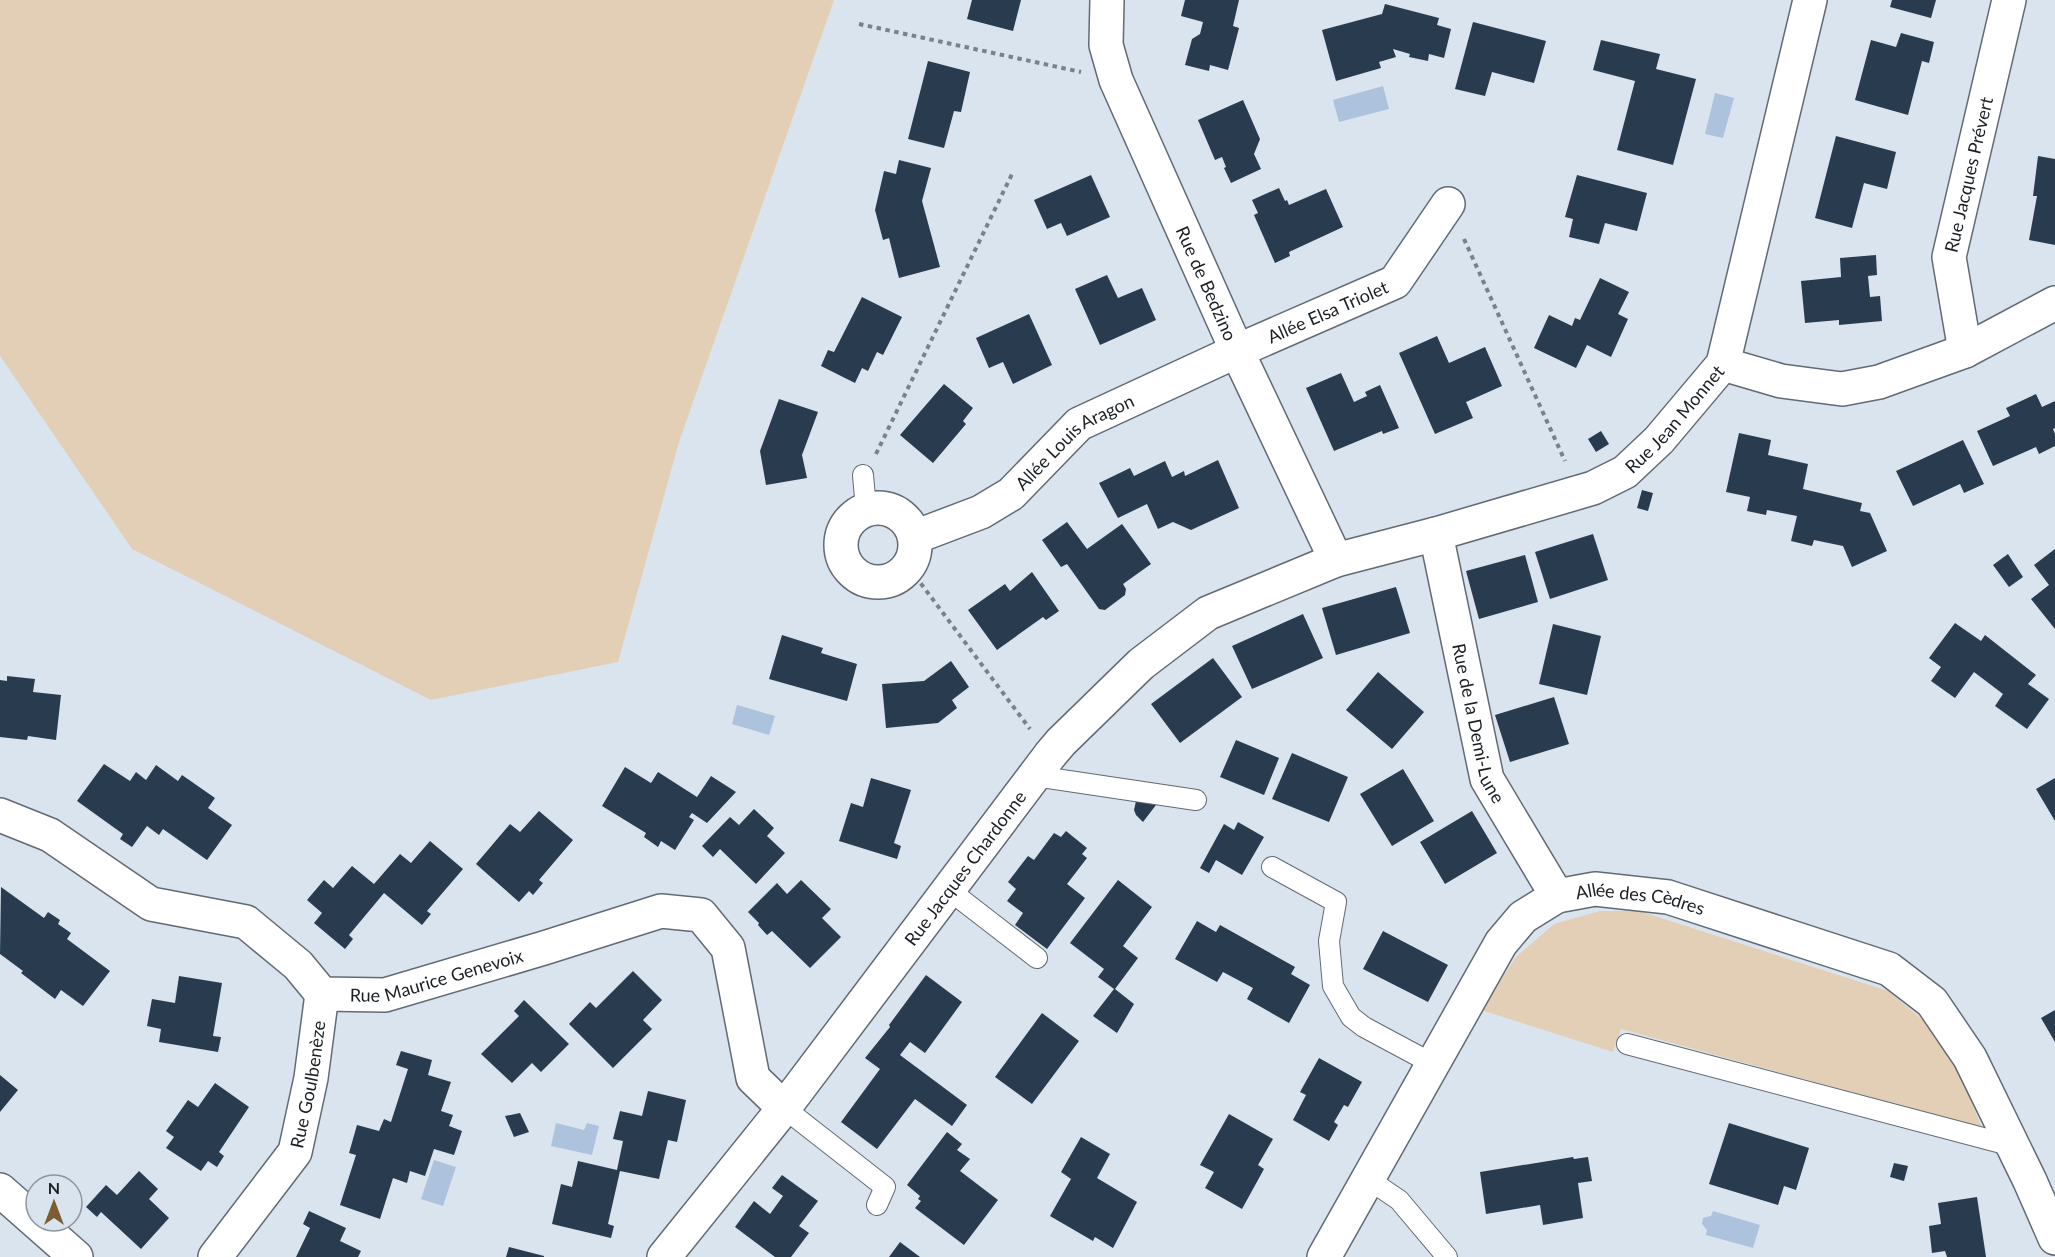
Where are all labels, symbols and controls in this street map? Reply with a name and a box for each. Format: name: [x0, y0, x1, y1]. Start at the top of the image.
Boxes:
street label: Rue Jacques Prévert: [1939, 94, 1997, 255]
street label: Rue de Bedzino: [1172, 223, 1242, 344]
street label: Allée Elsa Triolet: [1264, 275, 1392, 347]
street label: Rue Jean Monnet: [1620, 360, 1729, 478]
street label: Allée Louis Aragon: [1010, 389, 1137, 494]
street label: Rue de la Demi-Lune: [1448, 641, 1510, 807]
street label: Rue Jacques Chardonne: [899, 786, 1030, 950]
street label: Allée des Cèdres: [1574, 878, 1708, 919]
street label: Rue Maurice Genevoix: [350, 944, 526, 1006]
street label: Rue Goulbenèze: [285, 1019, 329, 1150]
north arrow: [24, 1173, 84, 1233]
text: N: [48, 1178, 60, 1197]

